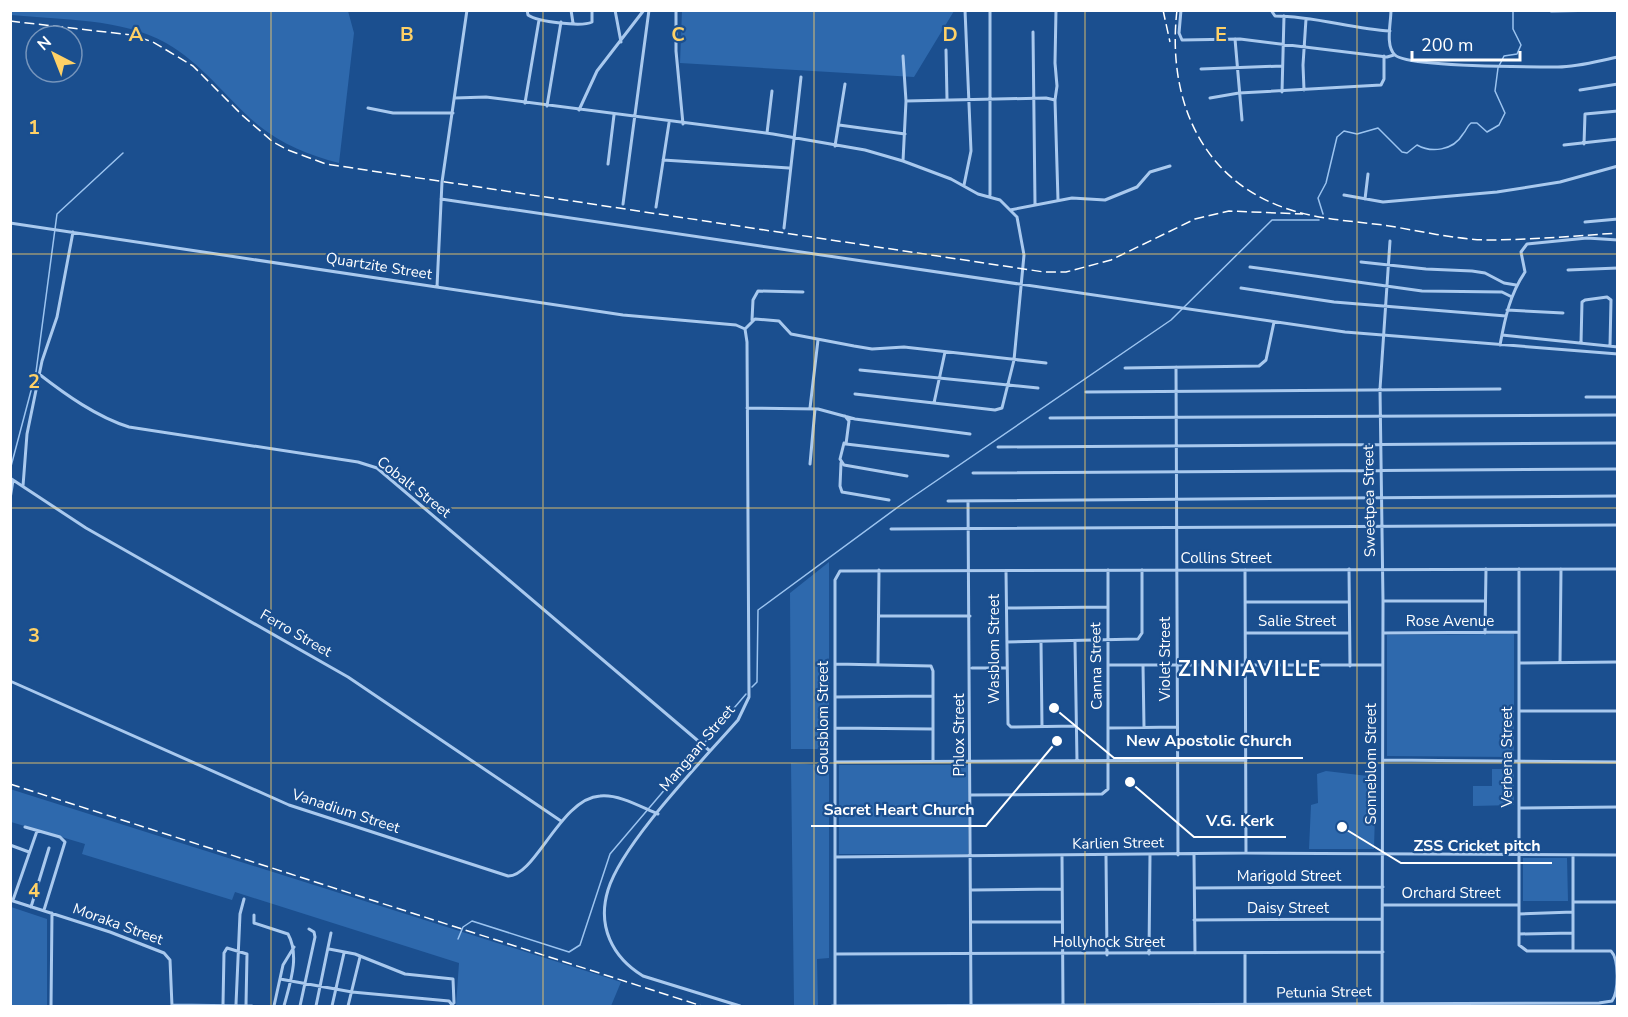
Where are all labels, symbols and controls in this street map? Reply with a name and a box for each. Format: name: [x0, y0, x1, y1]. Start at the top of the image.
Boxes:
text: A: [129, 21, 144, 48]
text: B: [400, 21, 414, 48]
text: C: [671, 21, 685, 48]
text: D: [942, 21, 958, 48]
text: E: [1215, 21, 1227, 48]
north arrow: [24, 24, 84, 84]
scale bar: [1412, 24, 1520, 62]
text: N: [33, 31, 56, 56]
text: 200 m: [1421, 33, 1473, 57]
text: 1: [28, 114, 40, 141]
street label: Quartzite Street: [324, 248, 434, 284]
text: 2: [28, 368, 40, 395]
street label: Sweetpea Street: [1358, 444, 1380, 557]
street label: Cobalt Street: [373, 452, 456, 523]
street label: Collins Street: [1181, 548, 1272, 568]
street label: Wasblom Street: [984, 593, 1004, 704]
street label: Ferro Street: [256, 604, 336, 662]
street label: Salie Street: [1258, 611, 1337, 631]
street label: Rose Avenue: [1406, 611, 1494, 631]
street label: Violet Street: [1155, 616, 1175, 702]
street label: Canna Street: [1085, 621, 1107, 710]
text: 3: [28, 622, 40, 649]
district label: ZINNIAVILLE: [1178, 655, 1322, 683]
street label: Gousblom Street: [813, 660, 833, 775]
street label: Phlox Street: [949, 693, 969, 777]
street label: Mangaan Street: [655, 700, 740, 796]
street label: Sonneblom Street: [1361, 702, 1381, 825]
street label: Verbena Street: [1497, 706, 1517, 808]
callout: New Apostolic Church: [1114, 724, 1303, 758]
text: New Apostolic Church: [1126, 730, 1292, 752]
street label: Vanadium Street: [289, 784, 403, 838]
callout: Sacret Heart Church: [811, 792, 986, 826]
text: Sacret Heart Church: [823, 799, 975, 821]
callout: V.G. Kerk: [1194, 803, 1286, 837]
text: V.G. Kerk: [1205, 810, 1274, 832]
callout: ZSS Cricket pitch: [1401, 829, 1552, 863]
street label: Karlien Street: [1072, 832, 1165, 854]
text: ZSS Cricket pitch: [1413, 835, 1541, 857]
street label: Marigold Street: [1237, 866, 1342, 886]
text: 4: [28, 877, 40, 904]
street label: Orchard Street: [1402, 883, 1501, 903]
street label: Moraka Street: [70, 898, 167, 950]
street label: Daisy Street: [1247, 898, 1330, 918]
street label: Hollyhock Street: [1053, 932, 1166, 952]
street label: Petunia Street: [1276, 981, 1373, 1003]

